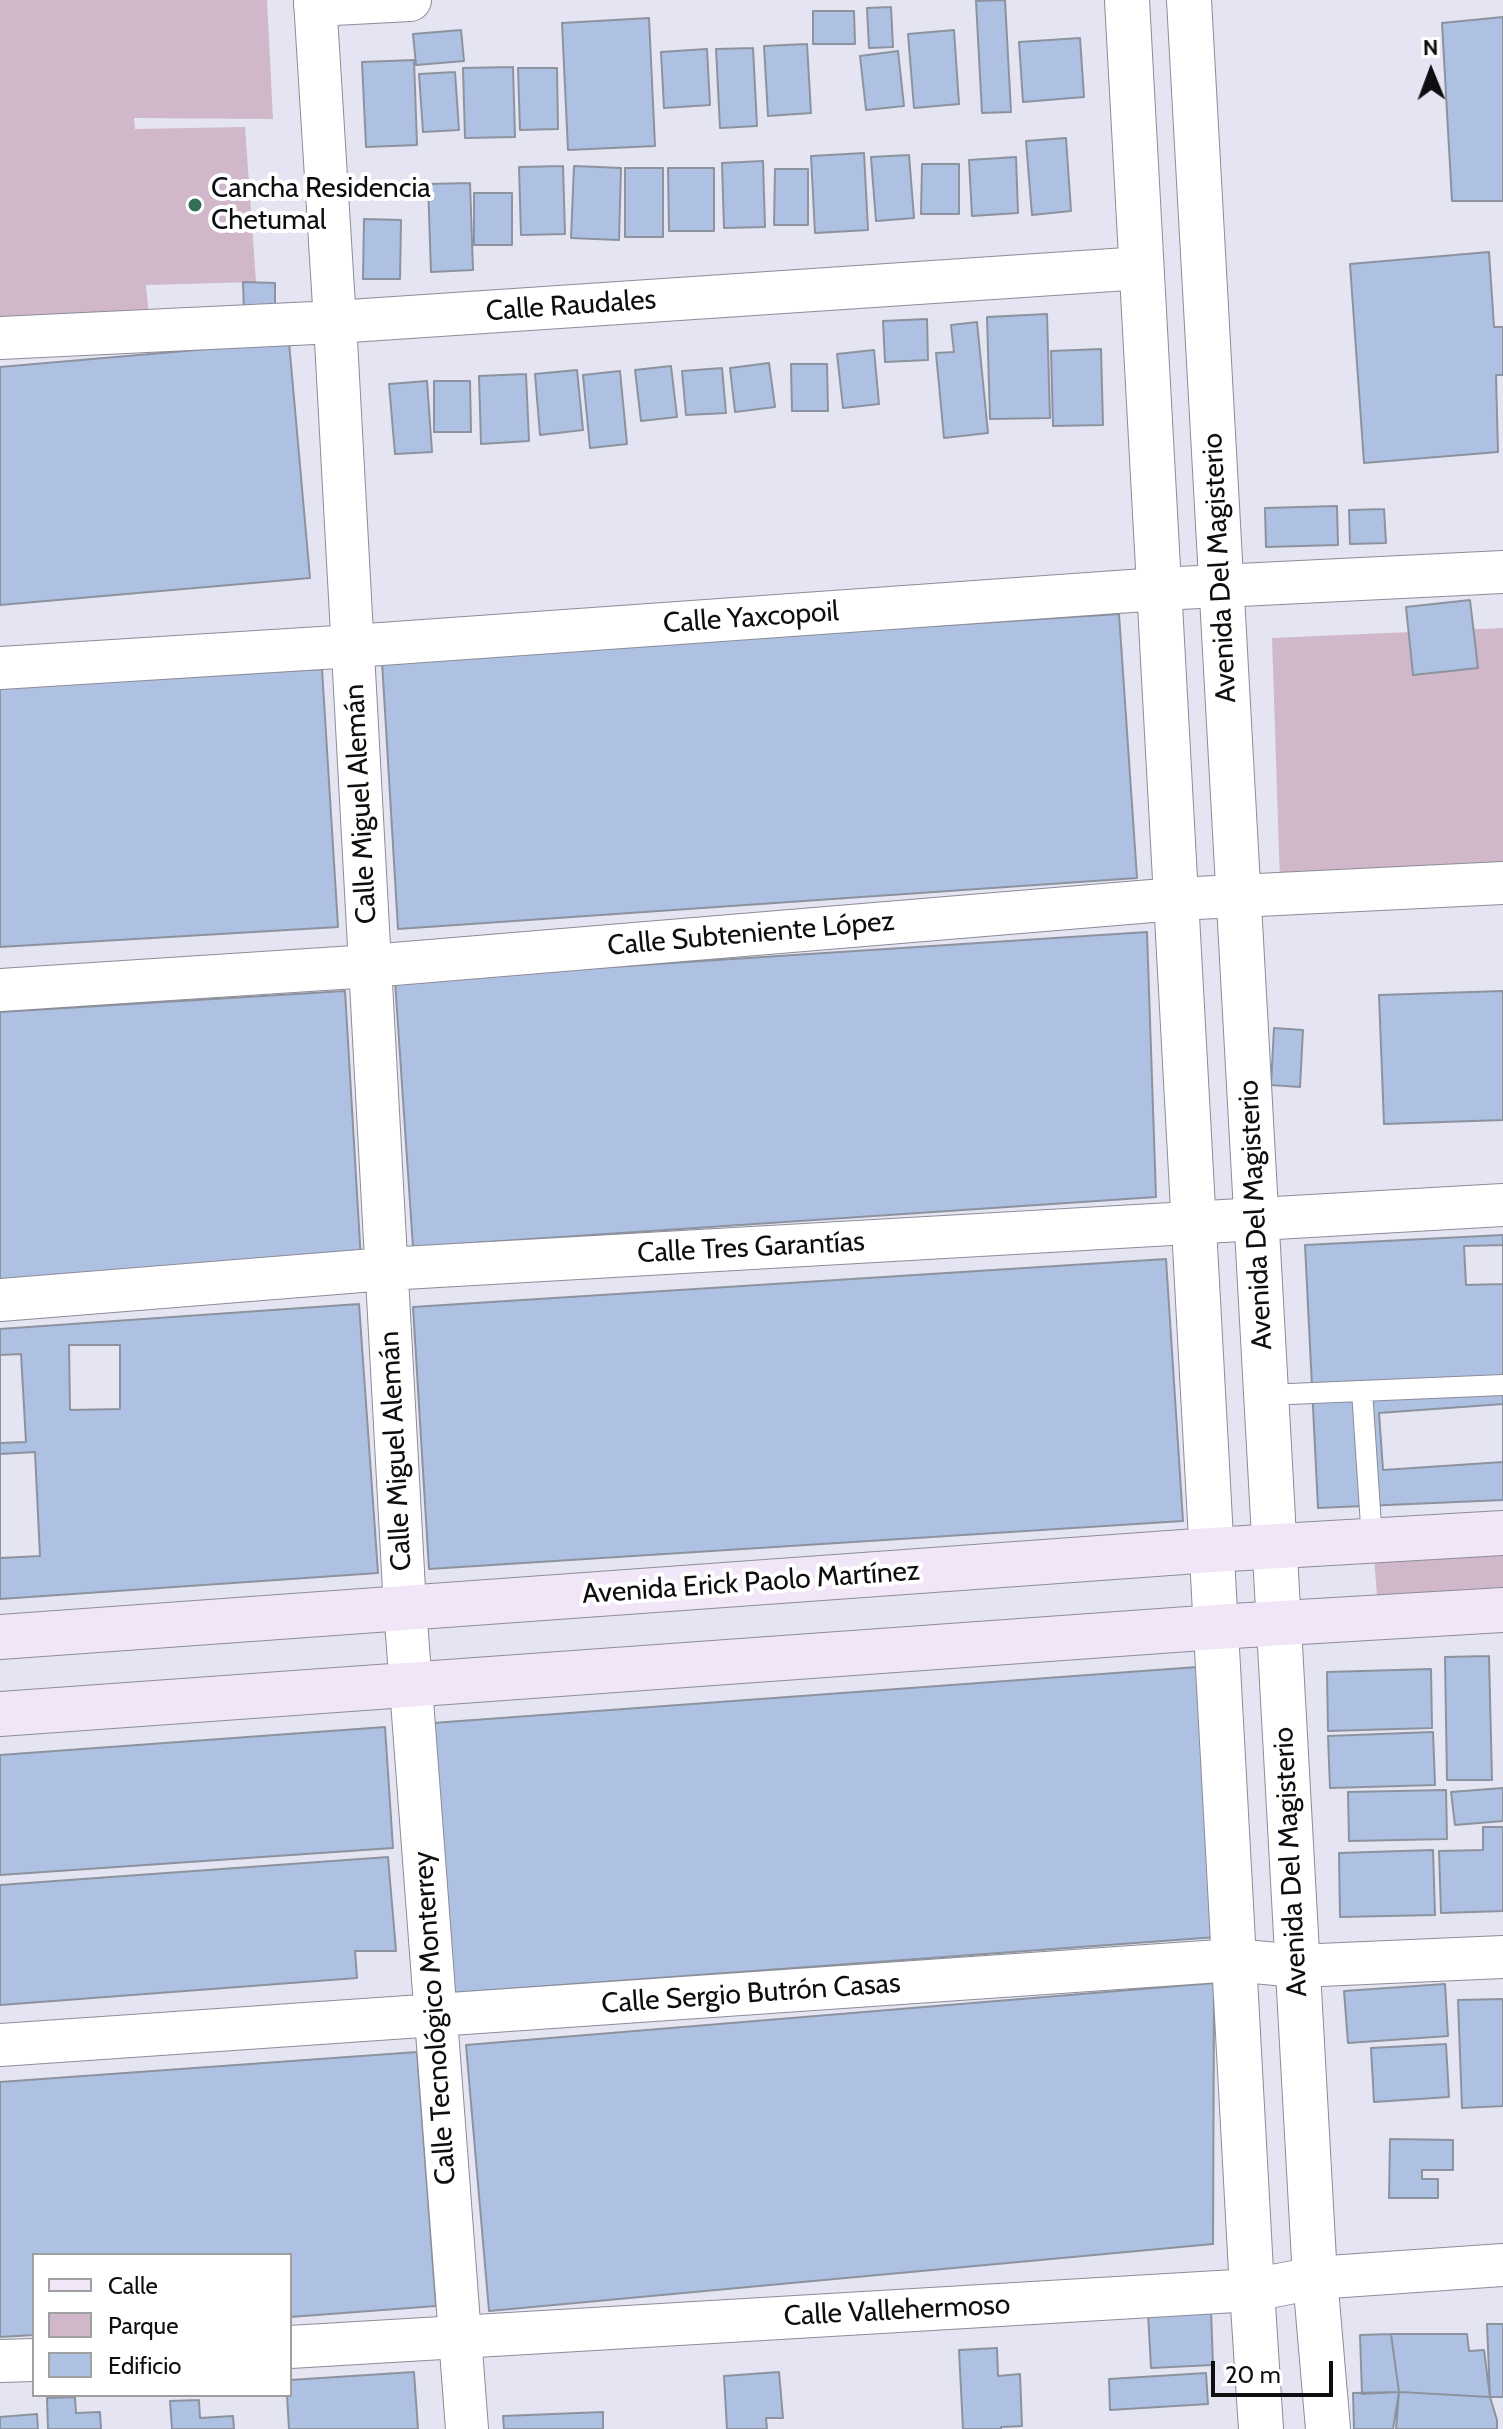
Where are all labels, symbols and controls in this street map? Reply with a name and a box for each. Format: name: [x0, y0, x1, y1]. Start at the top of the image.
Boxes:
north arrow: [1391, 32, 1471, 112]
text: N: [1423, 34, 1439, 61]
place label: Cancha Residencia Chetumal: [211, 172, 431, 238]
marker: Cancha Residencia Chetumal: [186, 196, 204, 214]
street label: Calle Raudales: [485, 283, 657, 329]
street label: Avenida Del Magisterio: [1196, 432, 1244, 704]
street label: Calle Yaxcopoil: [662, 595, 840, 641]
street label: Calle Miguel Alemán: [338, 683, 384, 925]
street label: Calle Subteniente López: [606, 905, 896, 963]
street label: Avenida Del Magisterio: [1232, 1079, 1280, 1351]
street label: Calle Tres Garantías: [636, 1225, 866, 1271]
street label: Calle Miguel Alemán: [373, 1330, 419, 1572]
street label: Avenida Erick Paolo Martínez: [581, 1554, 921, 1612]
street label: Avenida Del Magisterio: [1267, 1726, 1315, 1998]
street label: Calle Tecnológico Monterrey: [407, 1850, 463, 2186]
street label: Calle Sergio Butrón Casas: [600, 1967, 902, 2021]
legend: [32, 2253, 292, 2397]
text: Calle: [108, 2271, 158, 2300]
street label: Calle Vallehermoso: [783, 2288, 1011, 2334]
text: Parque: [108, 2311, 178, 2340]
scale bar: [1215, 2345, 1337, 2395]
text: Edificio: [108, 2351, 182, 2380]
text: 20 m: [1225, 2360, 1281, 2389]

